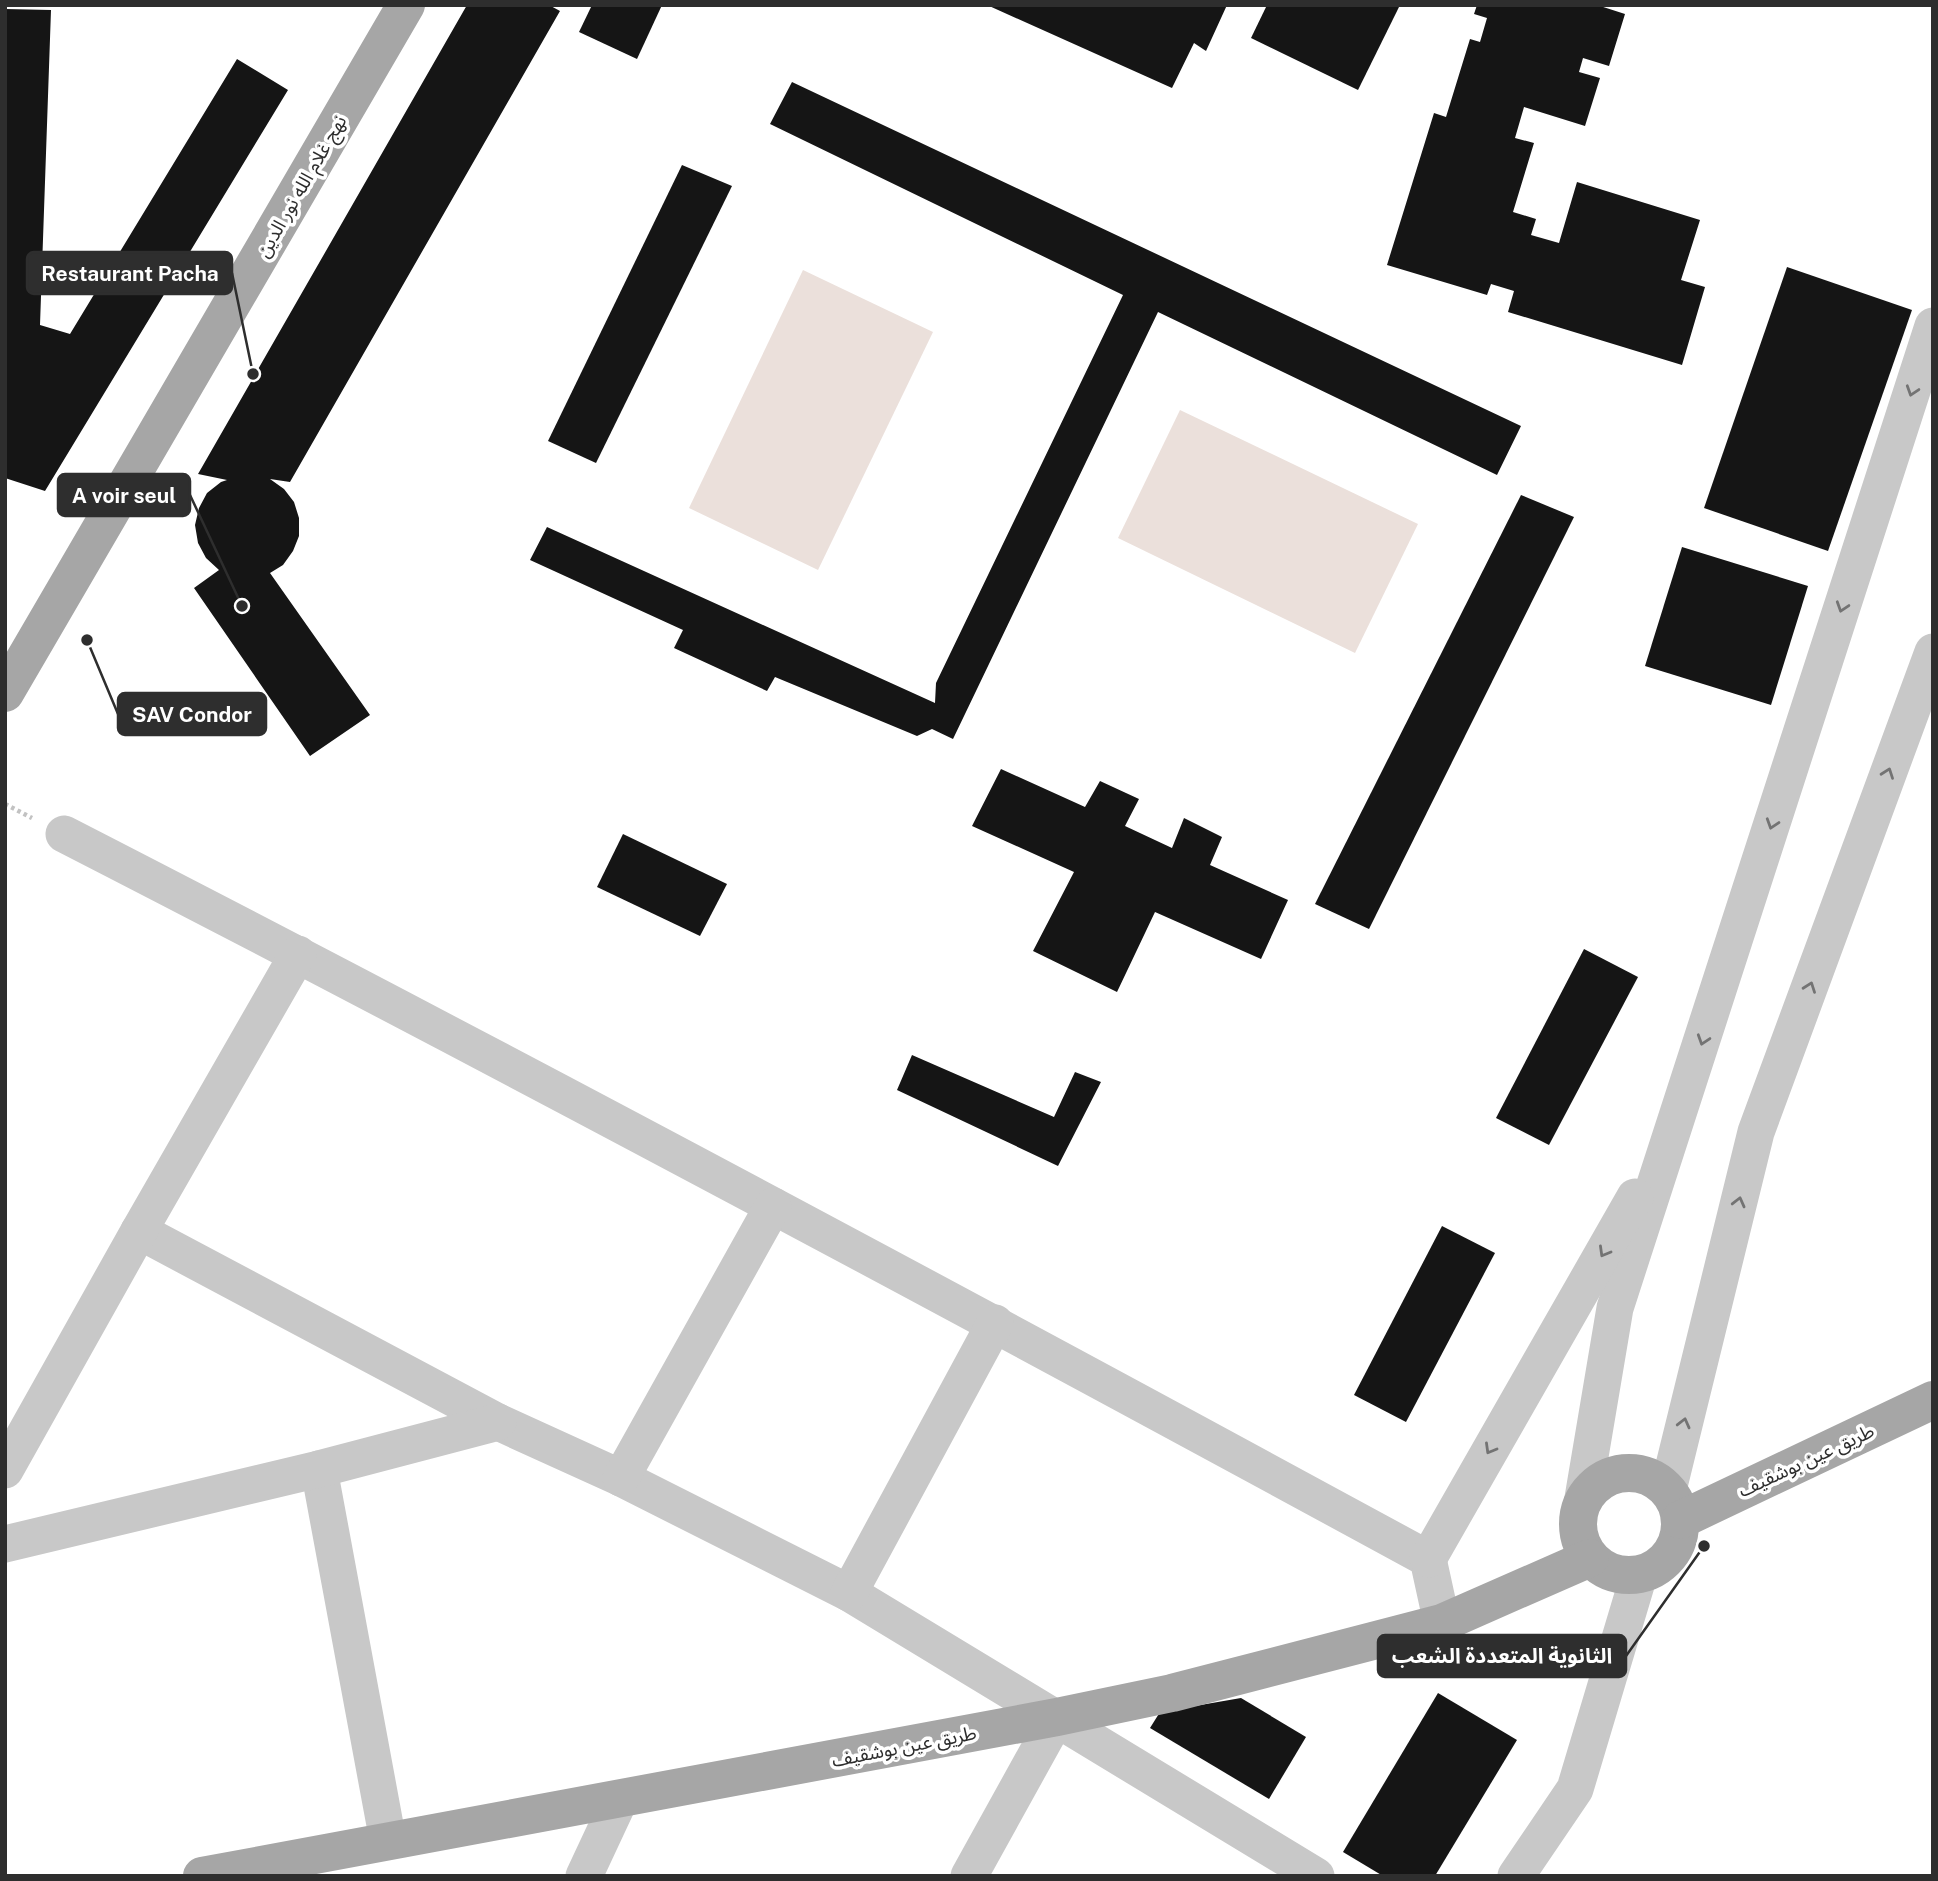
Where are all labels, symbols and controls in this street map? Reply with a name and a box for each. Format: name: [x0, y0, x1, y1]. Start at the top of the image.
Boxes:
street label: نهج غلام الله نور الدين: [251, 111, 354, 263]
callout: Restaurant Pacha: [27, 252, 232, 294]
text: Restaurant Pacha: [41, 261, 219, 286]
one-way arrow: [1906, 384, 1920, 396]
callout: A voir seul: [58, 474, 190, 516]
text: A voir seul: [72, 483, 176, 508]
one-way arrow: [1836, 601, 1850, 613]
callout: SAV Condor: [118, 693, 266, 735]
text: SAV Condor: [132, 702, 252, 727]
one-way arrow: [1880, 768, 1894, 780]
one-way arrow: [1766, 818, 1781, 830]
one-way arrow: [1801, 981, 1815, 993]
one-way arrow: [1696, 1034, 1711, 1046]
one-way arrow: [1731, 1197, 1745, 1209]
one-way arrow: [1599, 1245, 1612, 1258]
one-way arrow: [1676, 1417, 1690, 1429]
street label: طريق عين بوشقيف: [1735, 1419, 1878, 1502]
one-way arrow: [1486, 1442, 1499, 1455]
callout: الثانوية المتعددة الشعب: [1378, 1635, 1626, 1677]
text: الثانوية المتعددة الشعب: [1392, 1643, 1612, 1668]
street label: طريق عين بوشقيف: [830, 1721, 979, 1772]

